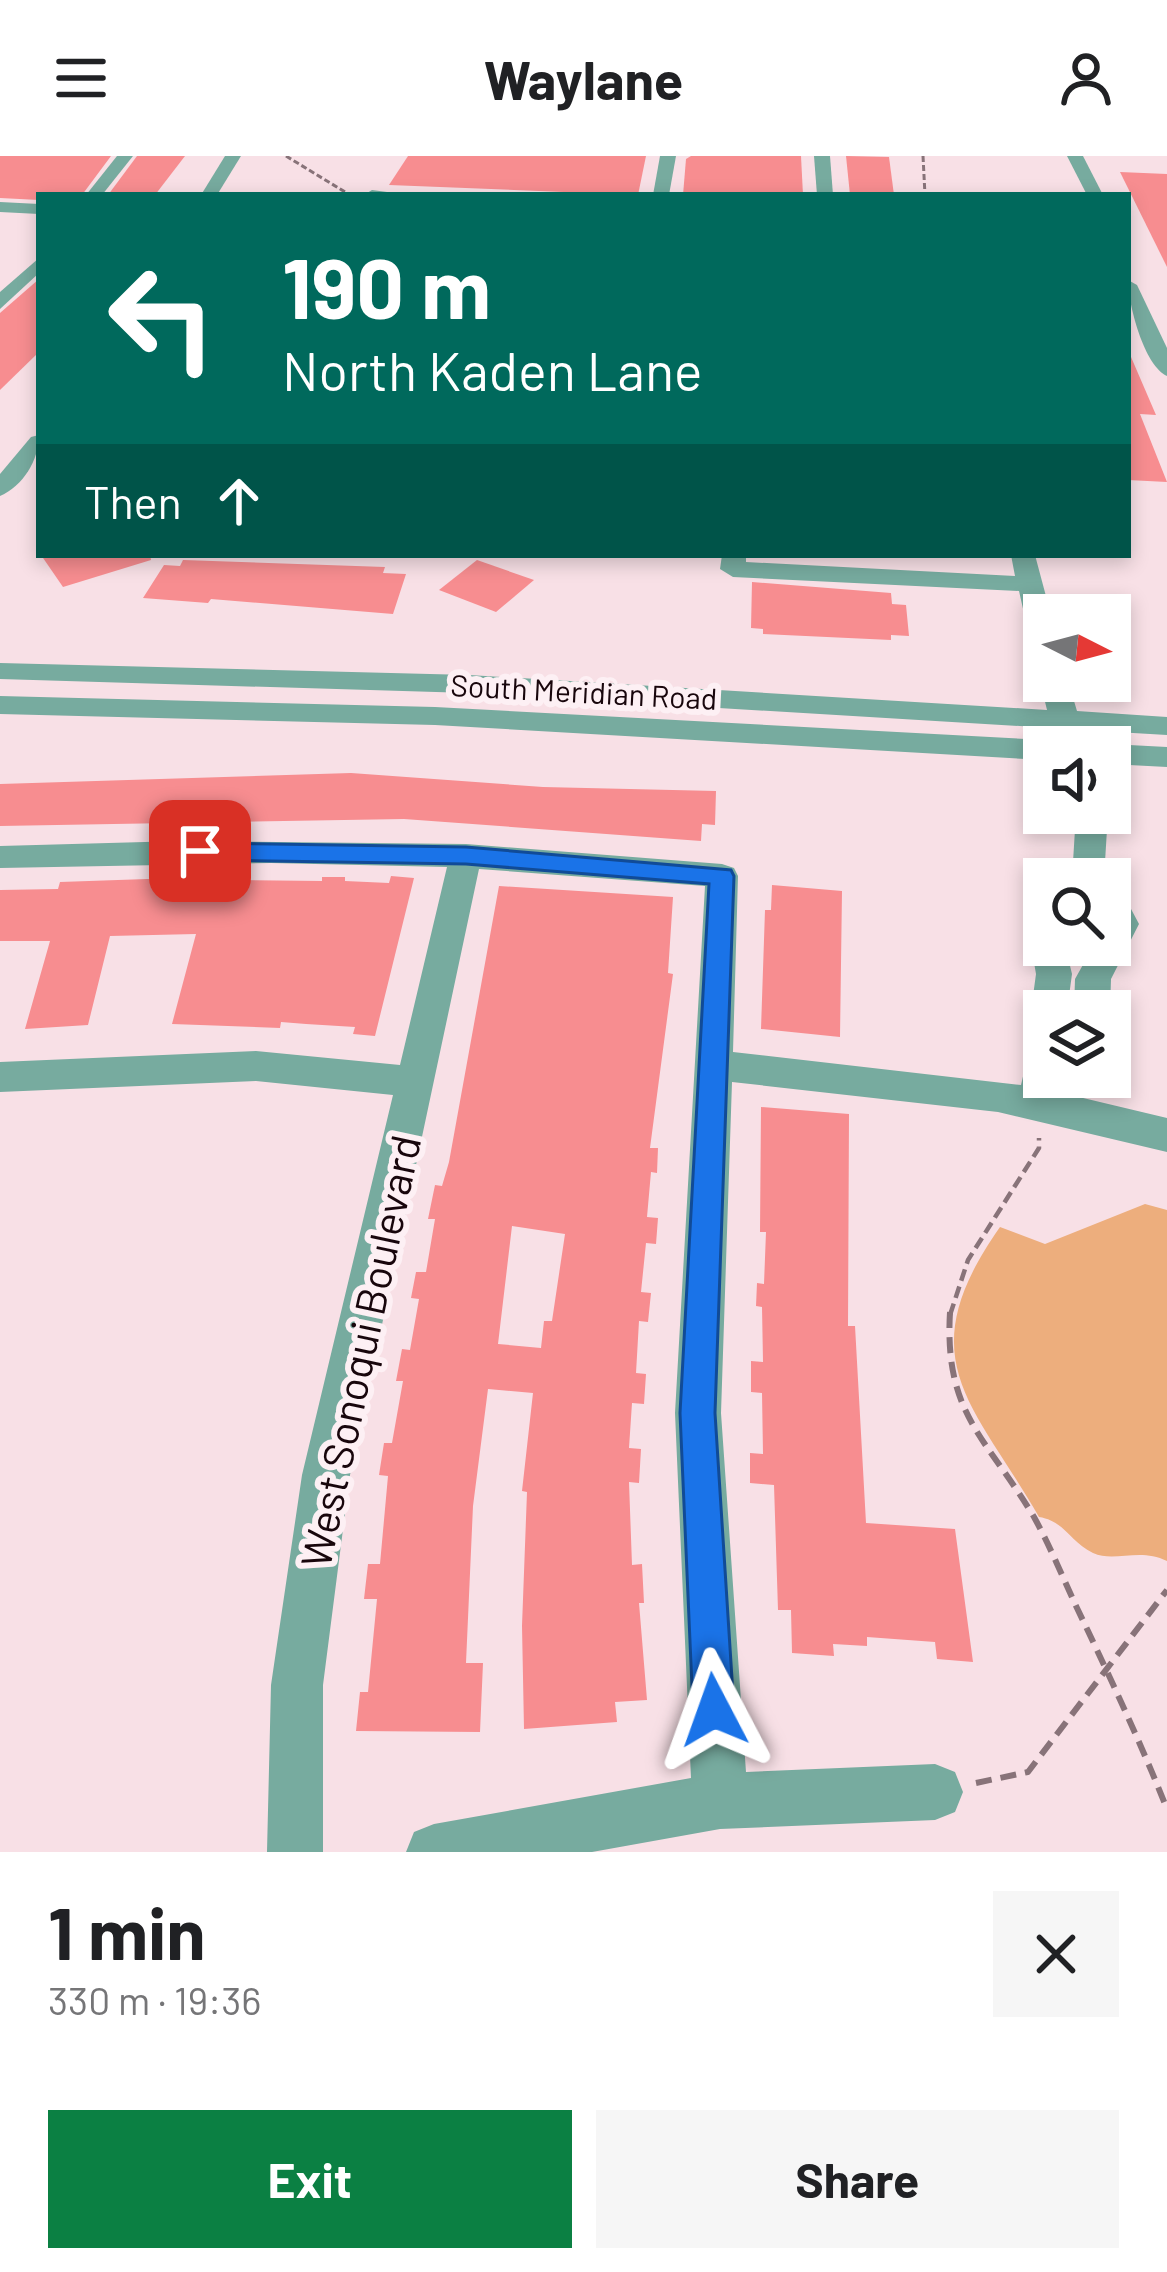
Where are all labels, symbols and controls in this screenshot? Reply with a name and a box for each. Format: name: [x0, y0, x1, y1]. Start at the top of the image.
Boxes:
icon: menu: [48, 45, 114, 111]
icon: person: [1053, 45, 1119, 111]
text: Waylane: [484, 46, 683, 111]
text: 190 m: [282, 235, 491, 336]
icon: left: [84, 240, 240, 396]
text: North Kaden Lane: [282, 337, 702, 402]
icon: ahead: [206, 468, 272, 534]
text: Then: [84, 474, 182, 528]
north arrow: [1023, 594, 1131, 702]
map controls: [1023, 594, 1131, 1098]
street label: South Meridian Road: [450, 666, 718, 716]
button: sound: [1023, 726, 1131, 834]
pin: [149, 800, 251, 902]
icon: arrive: [167, 818, 233, 884]
button: search: [1023, 858, 1131, 966]
button: layers: [1023, 990, 1131, 1098]
street label: West Sonoqui Boulevard: [289, 1130, 430, 1572]
position arrow: [651, 1647, 777, 1773]
text: 1 min: [48, 1888, 206, 1974]
button: close: [993, 1891, 1119, 2017]
text: 330 m · 19:36: [48, 1976, 261, 2023]
button: Exit: [48, 2110, 572, 2248]
button: Share: [596, 2110, 1119, 2248]

